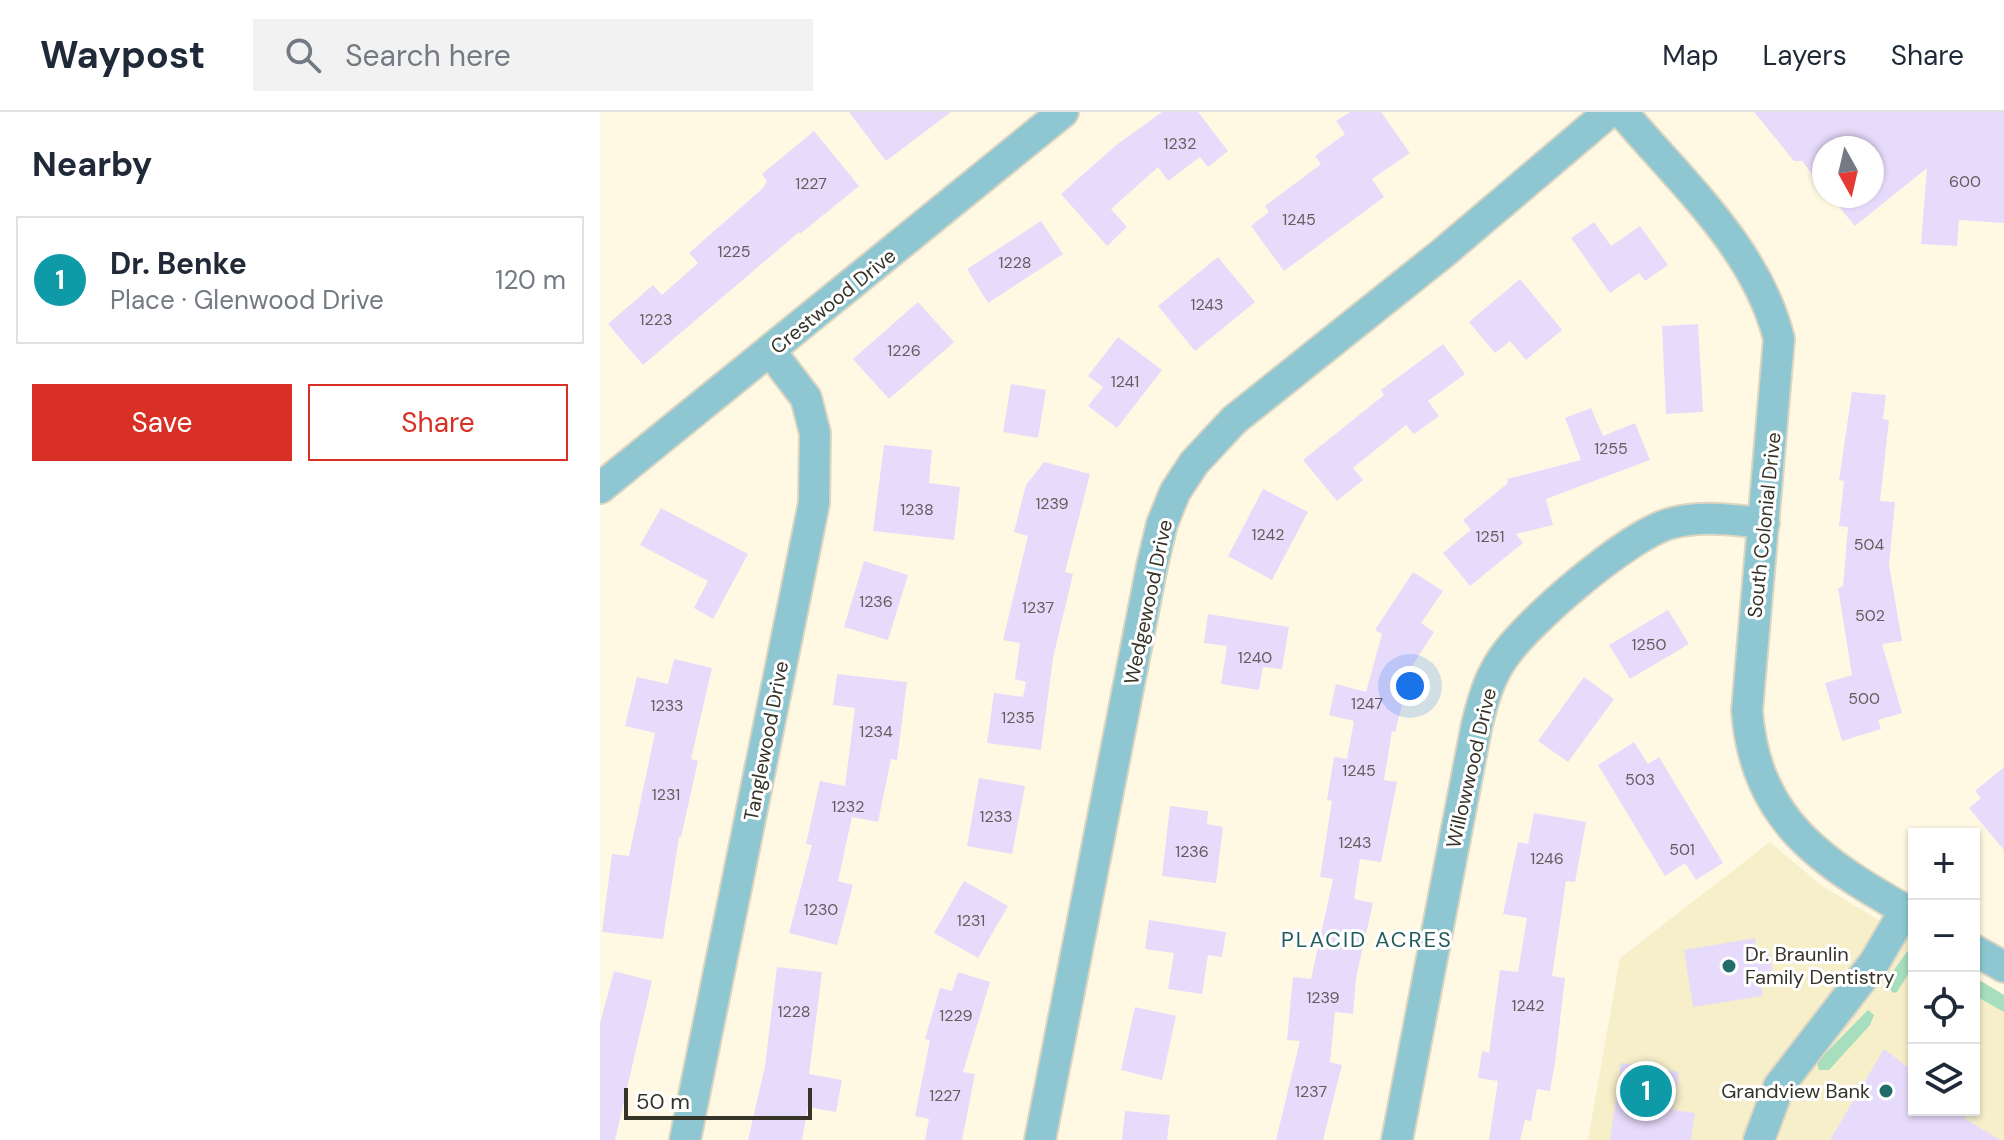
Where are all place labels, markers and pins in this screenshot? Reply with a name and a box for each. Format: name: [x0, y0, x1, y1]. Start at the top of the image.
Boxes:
place label: Dr. Braunlin Family Dentistry: [1745, 941, 1895, 990]
marker: Dr. Braunlin Family Dentistry: [1720, 957, 1738, 975]
pin: 1: [1620, 1061, 1672, 1121]
place label: Grandview Bank: [1721, 1078, 1870, 1104]
marker: Grandview Bank: [1877, 1082, 1895, 1100]

